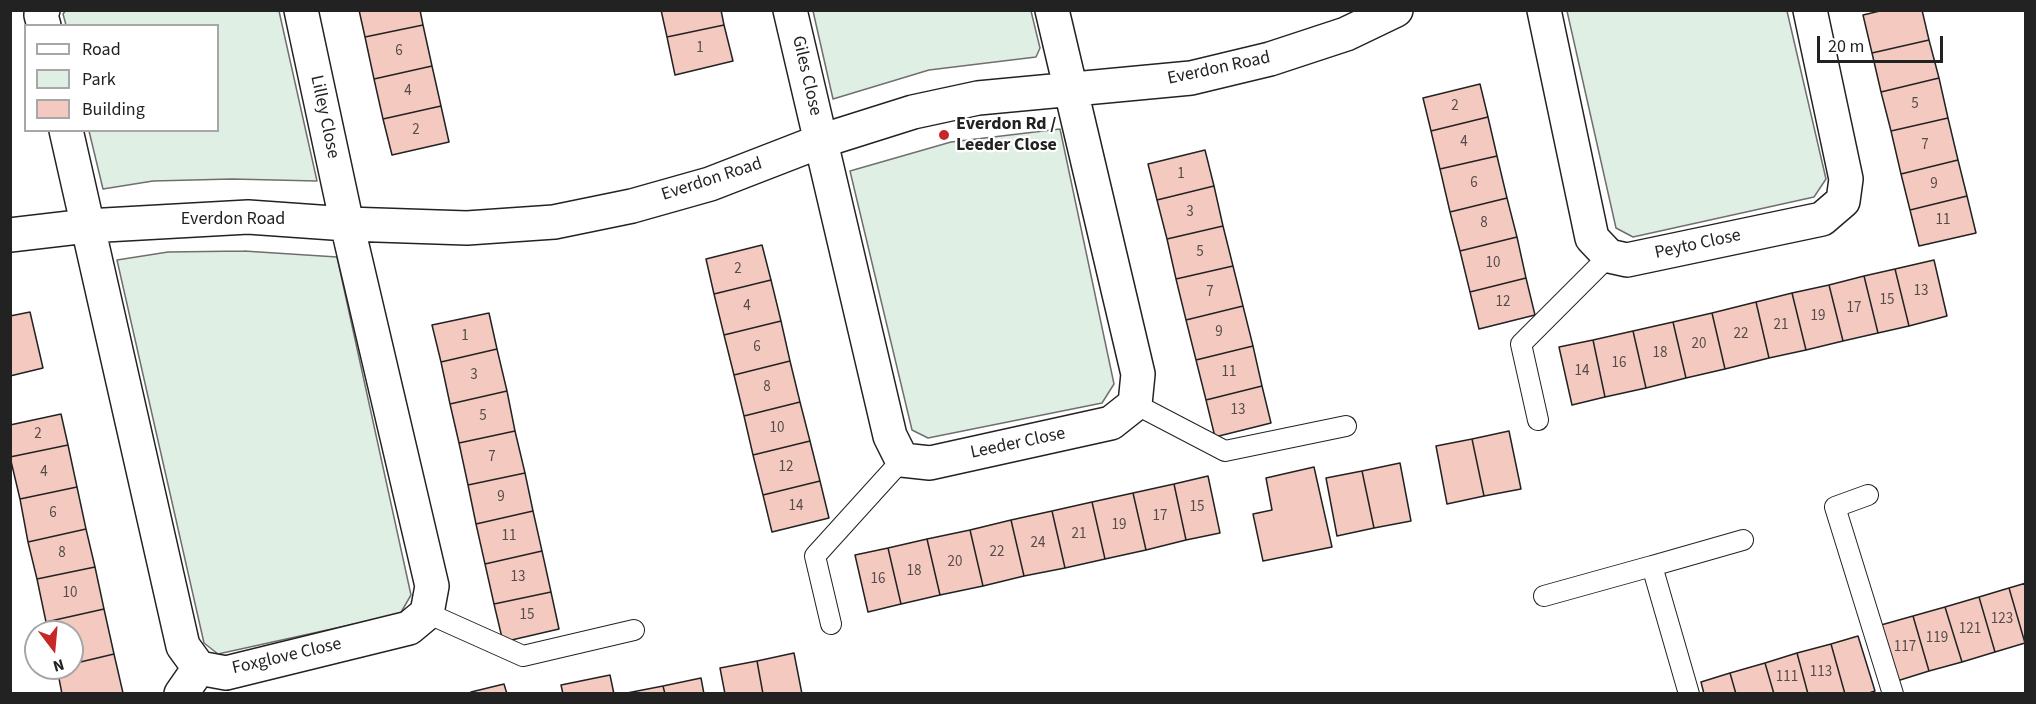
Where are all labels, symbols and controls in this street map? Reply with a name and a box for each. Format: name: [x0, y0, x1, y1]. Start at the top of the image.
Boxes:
legend: [24, 24, 219, 132]
scale bar: [1820, 24, 1946, 62]
street label: Giles Close: [786, 34, 826, 118]
text: 20 m: [1828, 34, 1864, 59]
text: Road: [82, 37, 121, 62]
house number: 1: [696, 40, 704, 58]
house number: 6: [395, 43, 403, 61]
street label: Everdon Road: [1166, 48, 1272, 90]
text: Park: [82, 67, 116, 92]
street label: Lilley Close: [305, 73, 343, 161]
house number: 4: [404, 83, 412, 101]
house number: 5: [1911, 96, 1919, 114]
text: Building: [82, 97, 145, 122]
house number: 2: [1451, 98, 1459, 116]
place label: Everdon Rd / Leeder Close: [956, 114, 1057, 156]
house number: 2: [412, 122, 420, 140]
marker: Everdon Rd / Leeder Close: [937, 128, 951, 142]
house number: 4: [1460, 134, 1468, 152]
house number: 7: [1921, 137, 1929, 155]
street label: Everdon Road: [659, 154, 765, 206]
house number: 1: [1177, 166, 1185, 184]
house number: 6: [1470, 175, 1478, 193]
house number: 9: [1930, 176, 1938, 194]
house number: 3: [1186, 204, 1194, 222]
street label: Everdon Road: [181, 209, 285, 231]
house number: 11: [1936, 212, 1950, 230]
house number: 8: [1480, 215, 1488, 233]
street label: Peyto Close: [1653, 225, 1743, 265]
house number: 5: [1196, 244, 1204, 262]
house number: 10: [1486, 255, 1500, 273]
house number: 2: [734, 261, 742, 279]
house number: 13: [1914, 283, 1928, 301]
house number: 7: [1206, 284, 1214, 302]
house number: 15: [1880, 292, 1894, 310]
house number: 12: [1496, 294, 1510, 312]
house number: 4: [743, 298, 751, 316]
house number: 17: [1847, 300, 1861, 318]
house number: 19: [1811, 308, 1825, 326]
house number: 21: [1774, 317, 1788, 335]
house number: 9: [1215, 324, 1223, 342]
house number: 22: [1734, 326, 1748, 344]
house number: 1: [461, 328, 469, 346]
house number: 20: [1692, 336, 1706, 354]
house number: 6: [753, 339, 761, 357]
house number: 18: [1653, 345, 1667, 363]
house number: 16: [1612, 355, 1626, 373]
house number: 14: [1575, 363, 1589, 381]
house number: 11: [1222, 364, 1236, 382]
house number: 3: [470, 367, 478, 385]
house number: 8: [763, 379, 771, 397]
house number: 13: [1231, 402, 1245, 420]
house number: 5: [479, 408, 487, 426]
house number: 10: [770, 420, 784, 438]
street label: Leeder Close: [969, 423, 1067, 465]
house number: 2: [34, 426, 42, 444]
house number: 7: [488, 449, 496, 467]
house number: 12: [779, 459, 793, 477]
house number: 4: [40, 464, 48, 482]
house number: 9: [497, 489, 505, 507]
house number: 14: [789, 498, 803, 516]
house number: 15: [1190, 499, 1204, 517]
house number: 6: [49, 505, 57, 523]
house number: 17: [1153, 508, 1167, 526]
house number: 19: [1112, 517, 1126, 535]
house number: 21: [1072, 526, 1086, 544]
house number: 11: [502, 528, 516, 546]
house number: 24: [1031, 535, 1045, 553]
house number: 22: [990, 544, 1004, 562]
house number: 8: [58, 545, 66, 563]
house number: 20: [948, 554, 962, 572]
house number: 18: [907, 563, 921, 581]
house number: 13: [511, 569, 525, 587]
house number: 16: [871, 571, 885, 589]
house number: 10: [63, 585, 77, 603]
house number: 15: [520, 607, 534, 625]
house number: 123: [1991, 611, 2013, 629]
north arrow: [24, 620, 84, 680]
house number: 121: [1959, 621, 1981, 639]
house number: 119: [1926, 630, 1948, 648]
street label: Foxglove Close: [230, 634, 344, 680]
house number: 117: [1894, 639, 1916, 657]
text: N: [50, 653, 67, 677]
house number: 113: [1810, 664, 1832, 682]
house number: 111: [1776, 669, 1798, 687]

